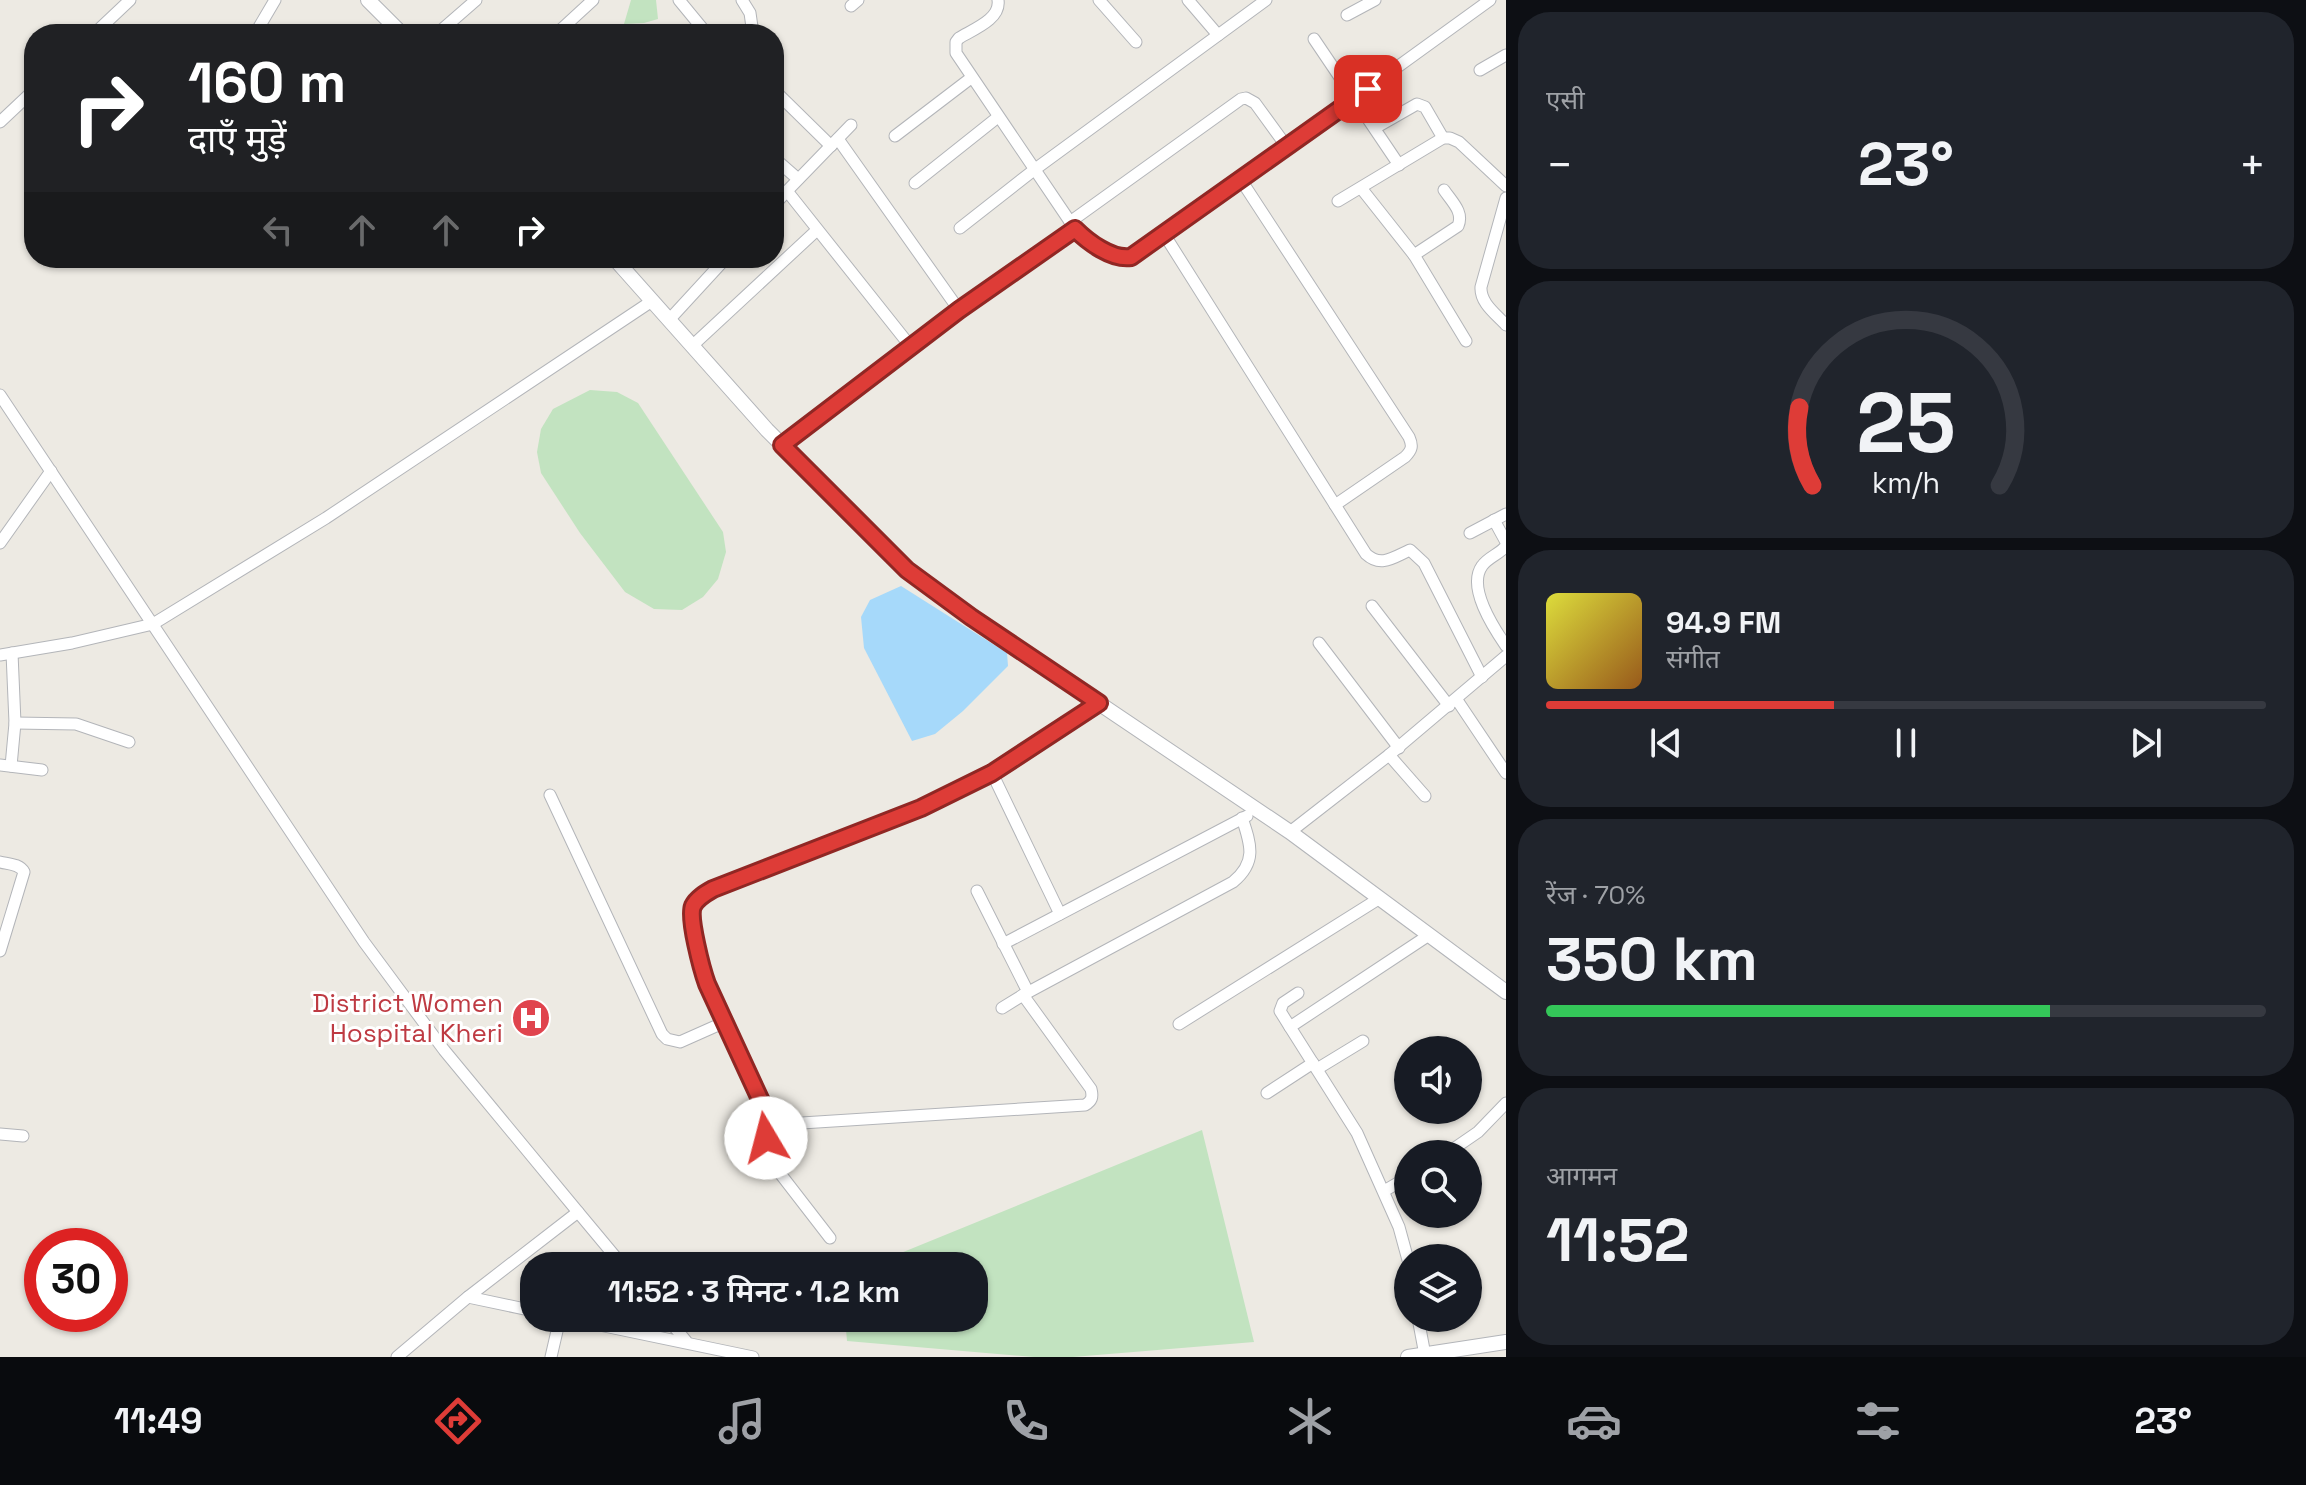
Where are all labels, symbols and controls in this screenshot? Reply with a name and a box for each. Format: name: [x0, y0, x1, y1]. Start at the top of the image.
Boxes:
text: 160 m: [188, 47, 346, 118]
pin: [1334, 55, 1402, 123]
icon: right: [56, 56, 160, 160]
icon: arrive: [1346, 67, 1390, 111]
text: एसी: [1546, 83, 1585, 117]
text: दाएँ मुड़ें: [188, 117, 286, 163]
text: 23°: [1858, 126, 1954, 203]
text: −: [1546, 137, 1573, 193]
text: +: [2239, 137, 2266, 193]
icon: left: [256, 208, 300, 252]
icon: ahead: [340, 208, 384, 252]
icon: ahead: [424, 208, 468, 252]
icon: right: [508, 208, 552, 252]
text: 25: [1856, 369, 1956, 475]
text: km/h: [1872, 465, 1940, 501]
text: 94.9 FM: [1666, 603, 1781, 642]
text: संगीत: [1666, 642, 1720, 676]
icon: previous: [1644, 721, 1688, 765]
icon: pause: [1884, 721, 1928, 765]
icon: next: [2124, 721, 2168, 765]
text: रेंज · 70%: [1546, 878, 1645, 912]
text: 350 km: [1546, 921, 1758, 998]
place label: District Women Hospital Kheri: [312, 986, 503, 1050]
hospital icon: District Women Hospital Kheri: [510, 997, 552, 1039]
map controls: [1394, 1036, 1482, 1332]
button: sound: [1394, 1036, 1482, 1124]
position arrow: [724, 1096, 808, 1180]
button: search: [1394, 1140, 1482, 1228]
text: आगमन: [1546, 1159, 1617, 1193]
text: 11:52: [1546, 1202, 1689, 1279]
speed limit sign: 30: [24, 1228, 128, 1332]
button: layers: [1394, 1244, 1482, 1332]
text: 11:52 · 3 मिनट · 1.2 km: [608, 1272, 900, 1311]
icon: directions: [430, 1393, 486, 1449]
icon: music: [714, 1393, 770, 1449]
icon: phone: [998, 1393, 1054, 1449]
icon: climate: [1282, 1393, 1338, 1449]
icon: car: [1566, 1393, 1622, 1449]
icon: filters: [1850, 1393, 1906, 1449]
text: 11:49: [114, 1398, 202, 1444]
text: 23°: [2134, 1398, 2192, 1444]

